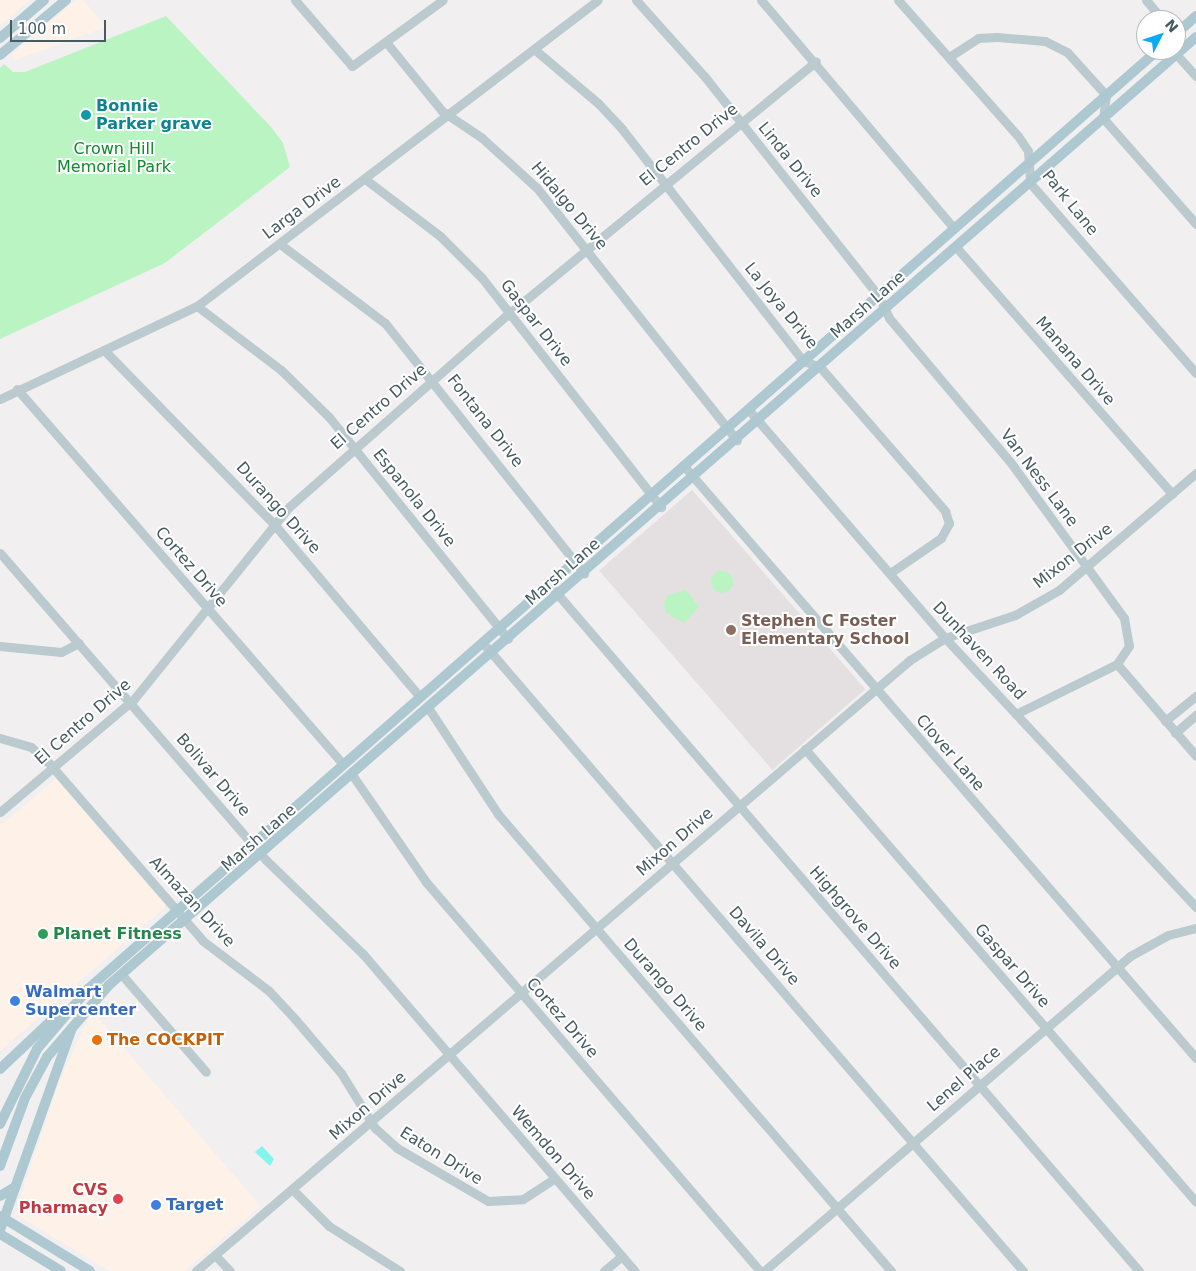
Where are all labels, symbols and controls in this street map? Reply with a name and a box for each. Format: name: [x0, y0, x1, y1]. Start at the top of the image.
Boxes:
scale bar: [12, 10, 109, 42]
north arrow: [1136, 10, 1186, 60]
text: N: [1162, 16, 1181, 35]
text: 100 m: [18, 20, 66, 38]
place label: Bonnie Parker grave: [96, 96, 212, 134]
street label: El Centro Drive: [636, 100, 742, 190]
marker: Bonnie Parker grave: [80, 109, 92, 121]
street label: Linda Drive: [754, 119, 826, 201]
park label: Crown Hill Memorial Park: [57, 139, 171, 177]
street label: Hidalgo Drive: [527, 158, 611, 254]
street label: Park Lane: [1038, 167, 1102, 239]
street label: Larga Drive: [259, 172, 345, 244]
street label: La Joya Drive: [740, 259, 822, 353]
street label: Marsh Lane: [827, 267, 909, 343]
street label: Gaspar Drive: [496, 276, 576, 370]
street label: Manana Drive: [1031, 313, 1119, 409]
street label: El Centro Drive: [327, 360, 431, 454]
street label: Fontana Drive: [443, 371, 527, 471]
street label: Van Ness Lane: [996, 425, 1082, 531]
street label: Espanola Drive: [369, 445, 459, 551]
street label: Durango Drive: [232, 458, 324, 558]
street label: Mixon Drive: [1030, 519, 1116, 593]
street label: Cortez Drive: [151, 523, 231, 611]
street label: Marsh Lane: [522, 534, 604, 610]
street label: Dunhaven Road: [929, 598, 1029, 704]
place label: Stephen C Foster Elementary School: [741, 611, 909, 649]
marker: Stephen C Foster Elementary School: [725, 624, 737, 636]
street label: El Centro Drive: [31, 675, 135, 769]
street label: Clover Lane: [912, 711, 988, 795]
street label: Bolivar Drive: [172, 730, 254, 820]
street label: Marsh Lane: [218, 800, 300, 876]
street label: Mixon Drive: [633, 804, 717, 880]
street label: Almazan Drive: [145, 853, 239, 951]
street label: Highgrove Drive: [805, 863, 905, 973]
street label: Davila Drive: [725, 903, 803, 989]
street label: Gaspar Drive: [970, 920, 1054, 1012]
place label: Planet Fitness: [53, 924, 182, 944]
marker: Planet Fitness: [37, 928, 49, 940]
street label: Durango Drive: [619, 935, 711, 1035]
street label: Cortez Drive: [522, 974, 602, 1062]
place label: Walmart Supercenter: [25, 982, 136, 1020]
marker: Walmart Supercenter: [9, 995, 21, 1007]
place label: The COCKPIT: [107, 1030, 224, 1050]
marker: The COCKPIT: [91, 1034, 103, 1046]
street label: Lenel Place: [924, 1042, 1004, 1116]
street label: Mixon Drive: [326, 1068, 410, 1144]
street label: Wemdon Drive: [507, 1102, 599, 1204]
street label: Eaton Drive: [396, 1123, 486, 1189]
place label: CVS Pharmacy: [19, 1180, 108, 1218]
marker: CVS Pharmacy: [112, 1193, 124, 1205]
place label: Target: [166, 1195, 223, 1215]
marker: Target: [150, 1199, 162, 1211]

